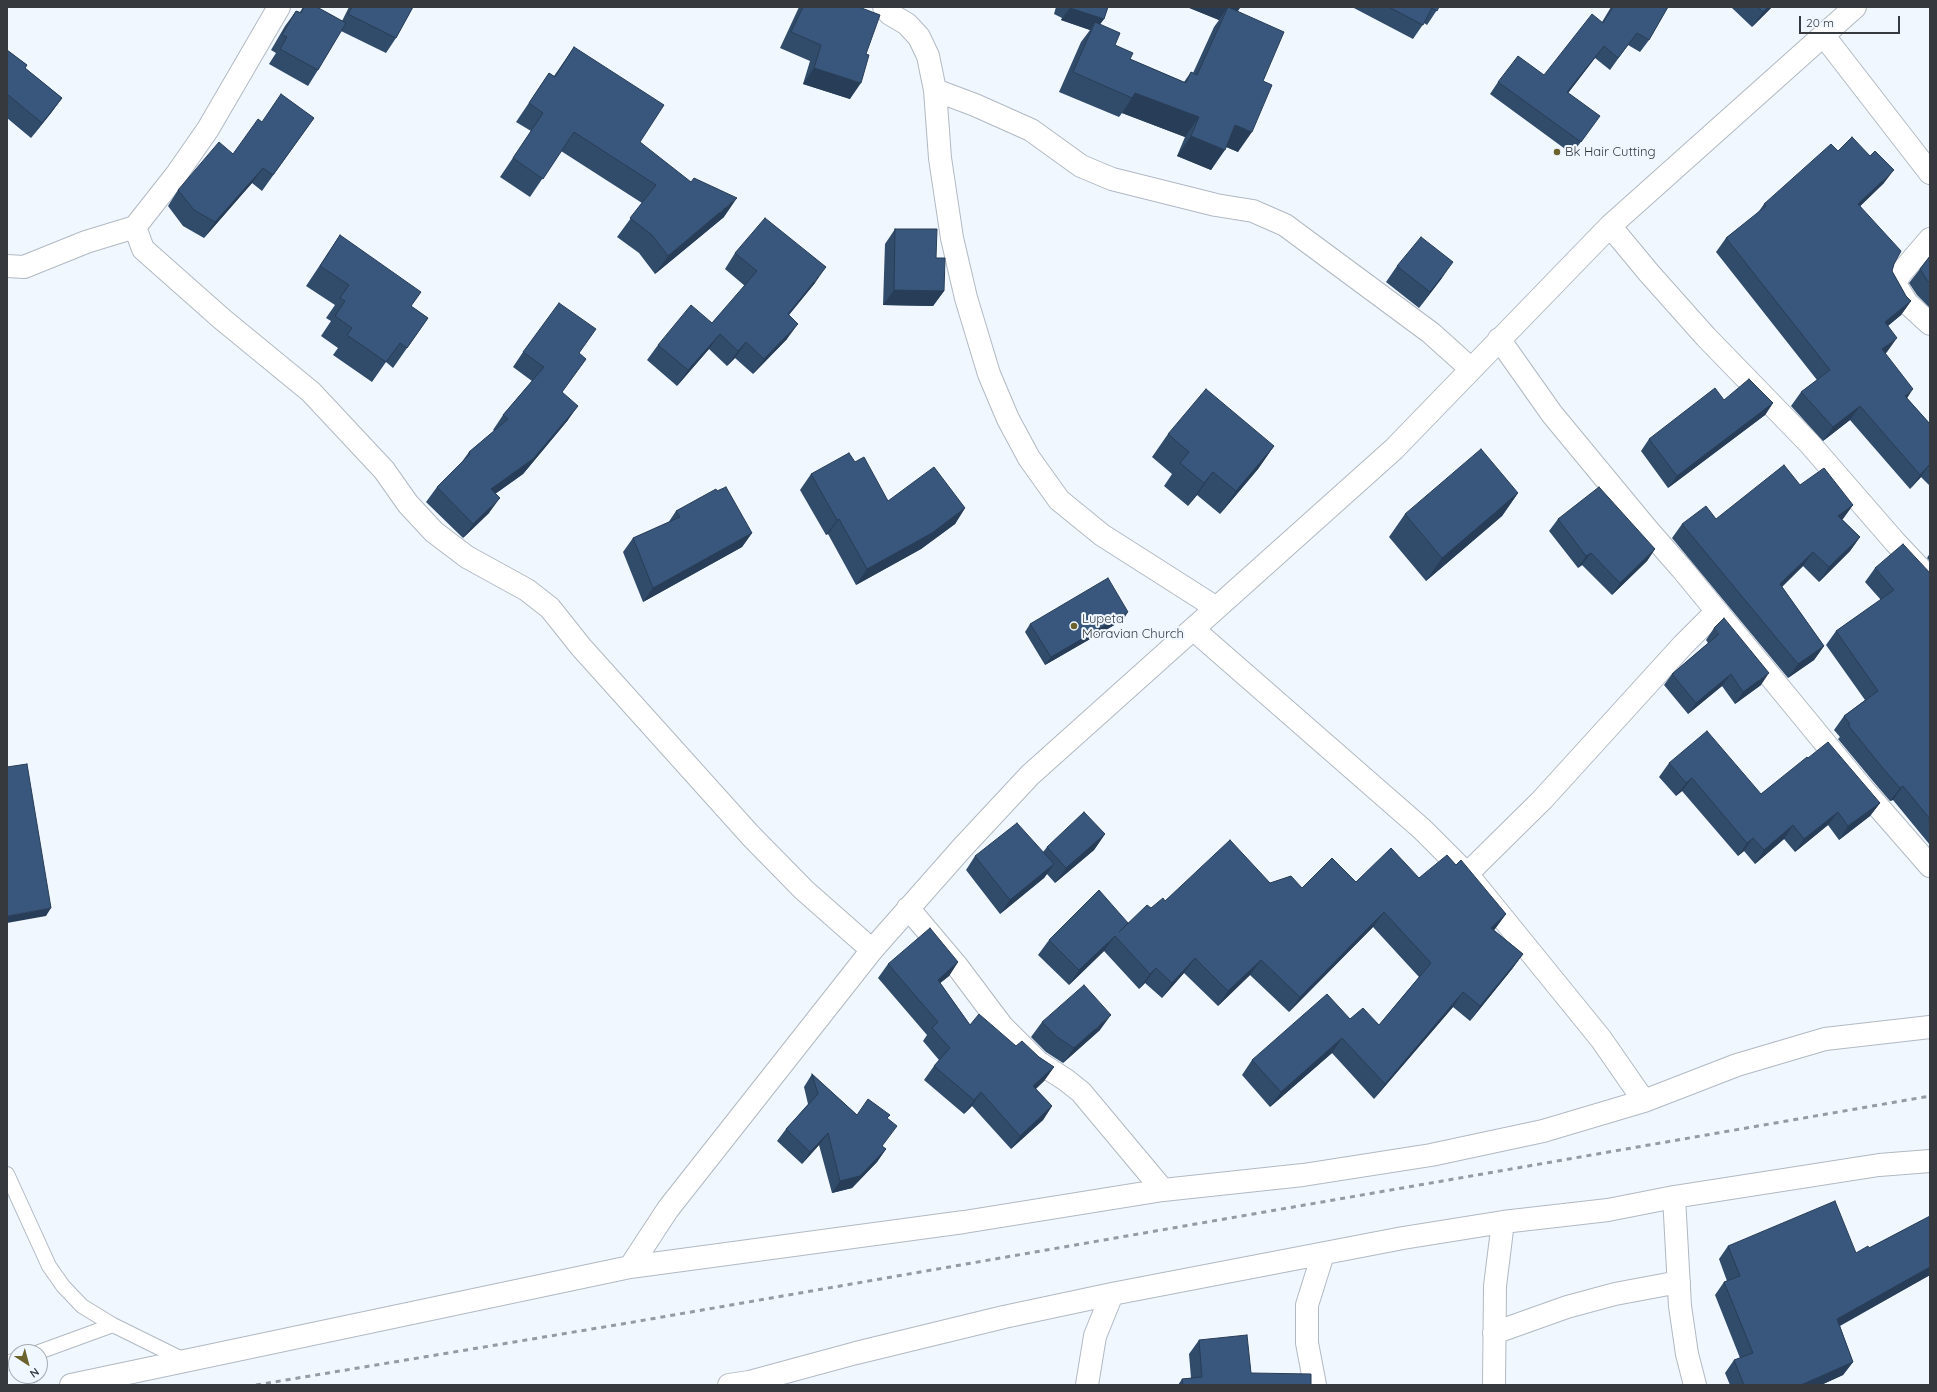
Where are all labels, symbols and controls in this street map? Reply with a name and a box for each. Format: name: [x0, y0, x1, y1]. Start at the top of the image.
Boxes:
scale bar: [1801, 8, 1902, 34]
text: 20 m: [1806, 15, 1834, 30]
place label: Bk Hair Cutting: [1565, 144, 1656, 160]
marker: Bk Hair Cutting: [1552, 147, 1562, 157]
place label: Lupeta Moravian Church: [1082, 611, 1184, 642]
marker: Lupeta Moravian Church: [1069, 621, 1079, 631]
north arrow: [8, 1344, 48, 1384]
text: N: [27, 1365, 42, 1381]

